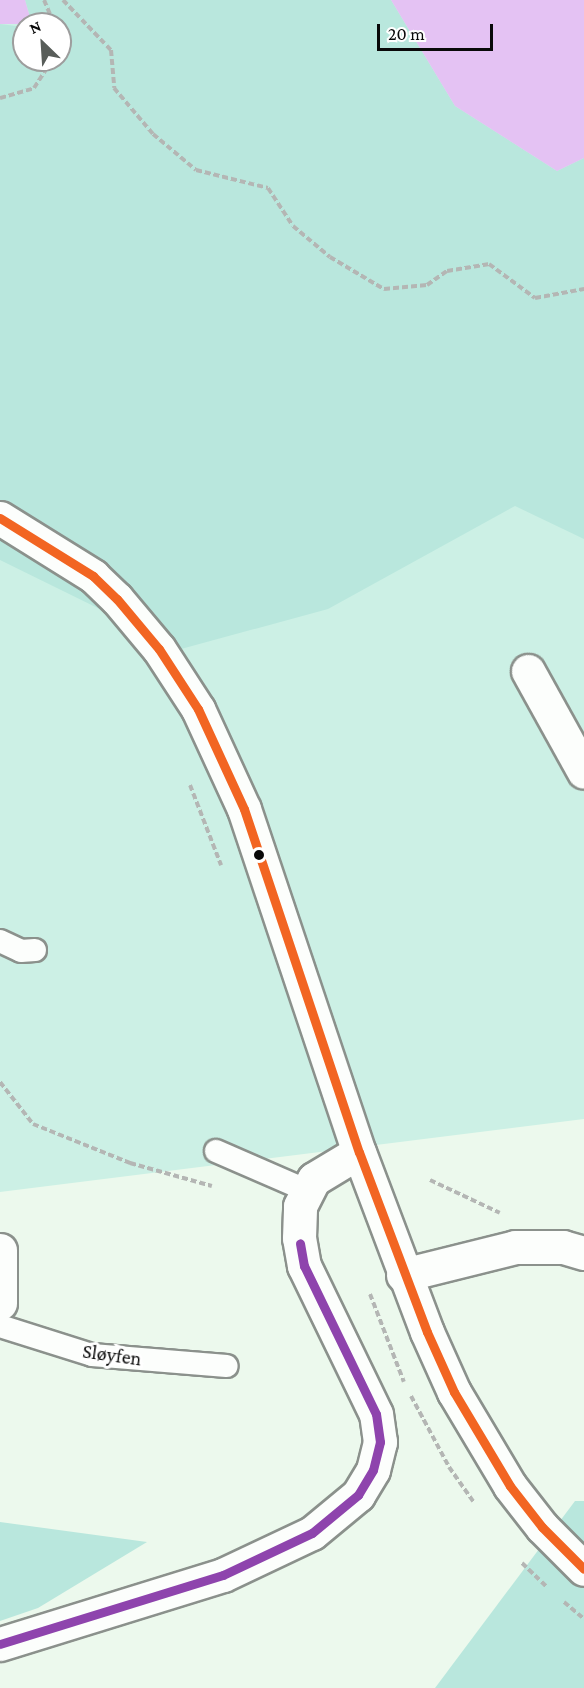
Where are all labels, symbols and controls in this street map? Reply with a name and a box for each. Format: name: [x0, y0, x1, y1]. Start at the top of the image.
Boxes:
north arrow: [12, 12, 72, 72]
scale bar: [380, 12, 496, 50]
text: N: [26, 17, 44, 37]
text: 20 m: [388, 24, 425, 44]
unlabelled marker: [253, 849, 265, 861]
street label: Sløyfen: [81, 1339, 143, 1371]

